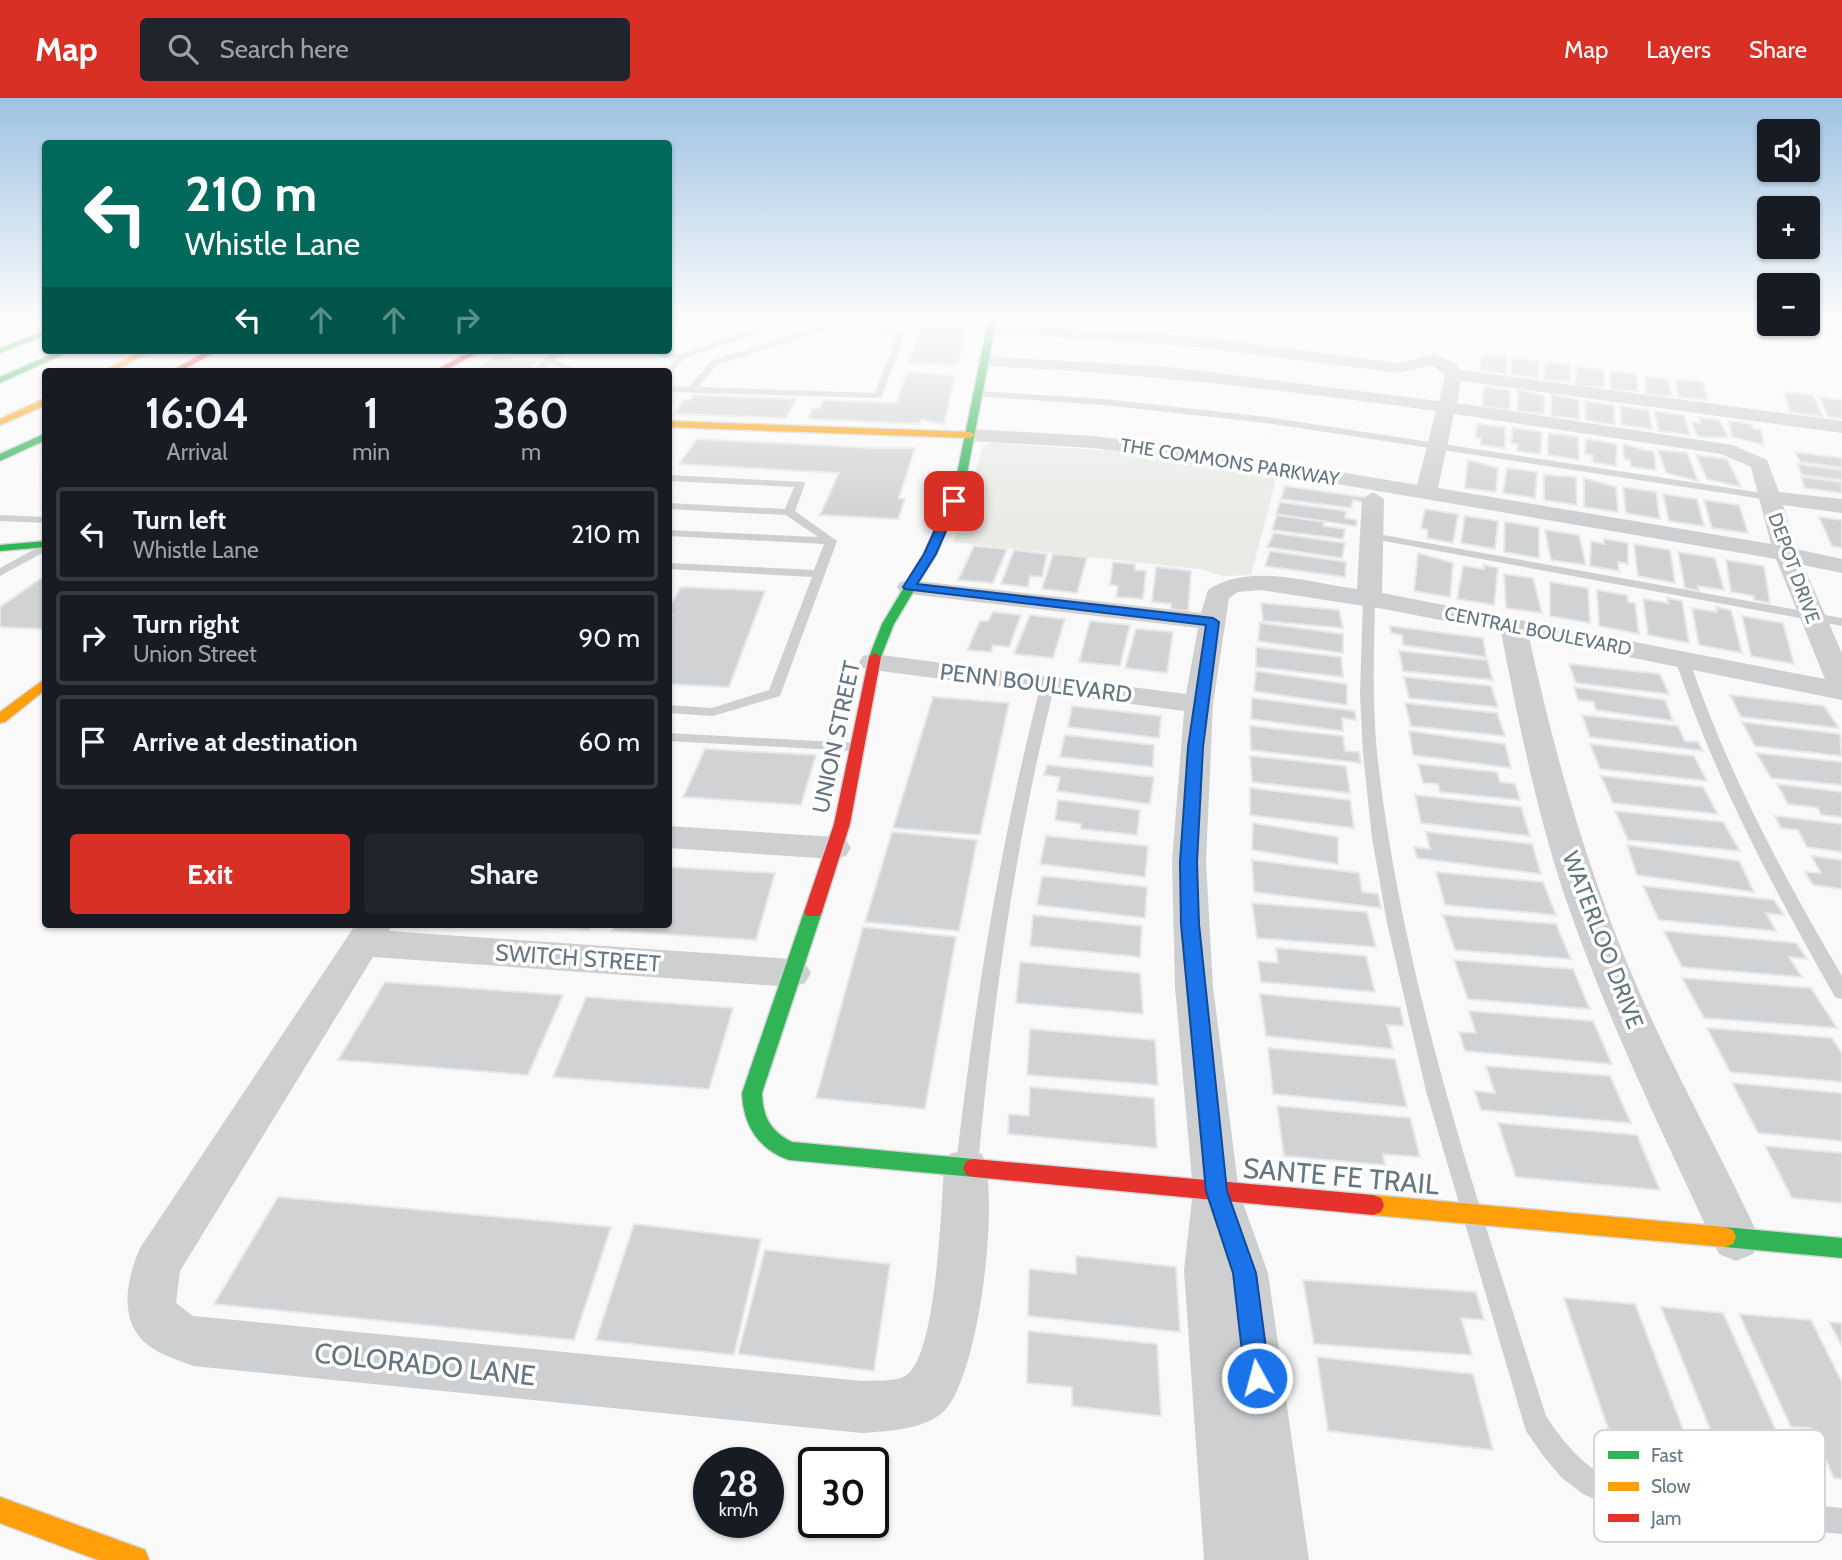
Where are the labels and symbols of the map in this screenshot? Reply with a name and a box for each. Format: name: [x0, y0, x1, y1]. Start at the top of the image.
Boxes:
street label: THE COMMONS PARKWAY: [1119, 433, 1341, 491]
pin: [924, 471, 984, 531]
street label: DEPOT DRIVE: [1763, 510, 1825, 626]
street label: CENTRAL BOULEVARD: [1442, 602, 1634, 660]
street label: PENN BOULEVARD: [938, 657, 1134, 709]
street label: UNION STREET: [806, 658, 866, 816]
street label: WATERLOO DRIVE: [1556, 847, 1650, 1033]
street label: SWITCH STREET: [494, 938, 662, 978]
street label: SANTE FE TRAIL: [1242, 1150, 1440, 1202]
street label: COLORADO LANE: [313, 1335, 537, 1393]
position arrow: [1220, 1341, 1294, 1415]
legend: [1594, 1430, 1825, 1542]
text: Fast: [1651, 1444, 1684, 1467]
speed limit sign: 30: [798, 1447, 889, 1538]
text: Slow: [1651, 1475, 1691, 1498]
text: Jam: [1650, 1507, 1681, 1530]

